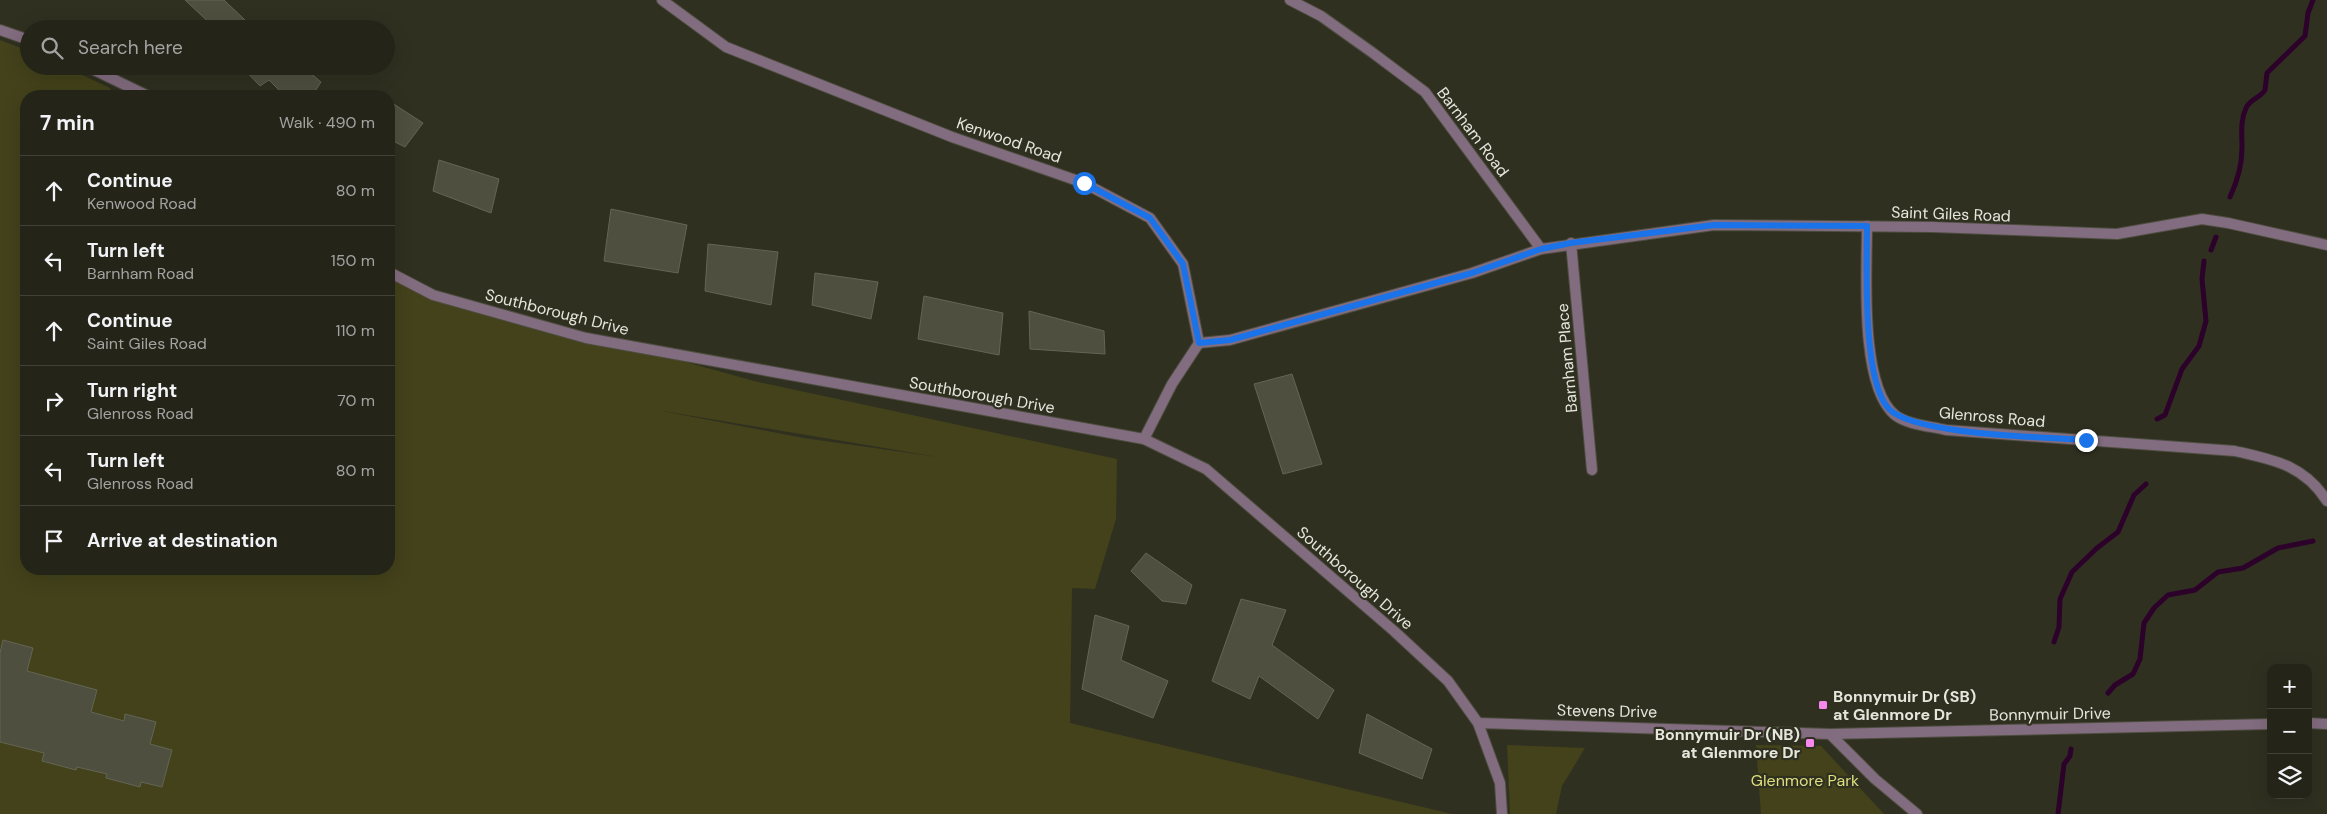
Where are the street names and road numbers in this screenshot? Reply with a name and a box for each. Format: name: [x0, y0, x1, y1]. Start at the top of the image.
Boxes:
street label: Barnham Road: [1432, 83, 1514, 181]
street label: Kenwood Road: [954, 112, 1064, 168]
street label: Saint Giles Road: [1891, 201, 2011, 227]
street label: Southborough Drive: [483, 284, 631, 340]
street label: Barnham Place: [1552, 302, 1582, 414]
street label: Southborough Drive: [908, 372, 1056, 418]
street label: Glenross Road: [1938, 402, 2046, 432]
street label: Southborough Drive: [1292, 522, 1418, 634]
street label: Stevens Drive: [1557, 700, 1657, 722]
street label: Bonnymuir Drive: [1989, 702, 2111, 726]

